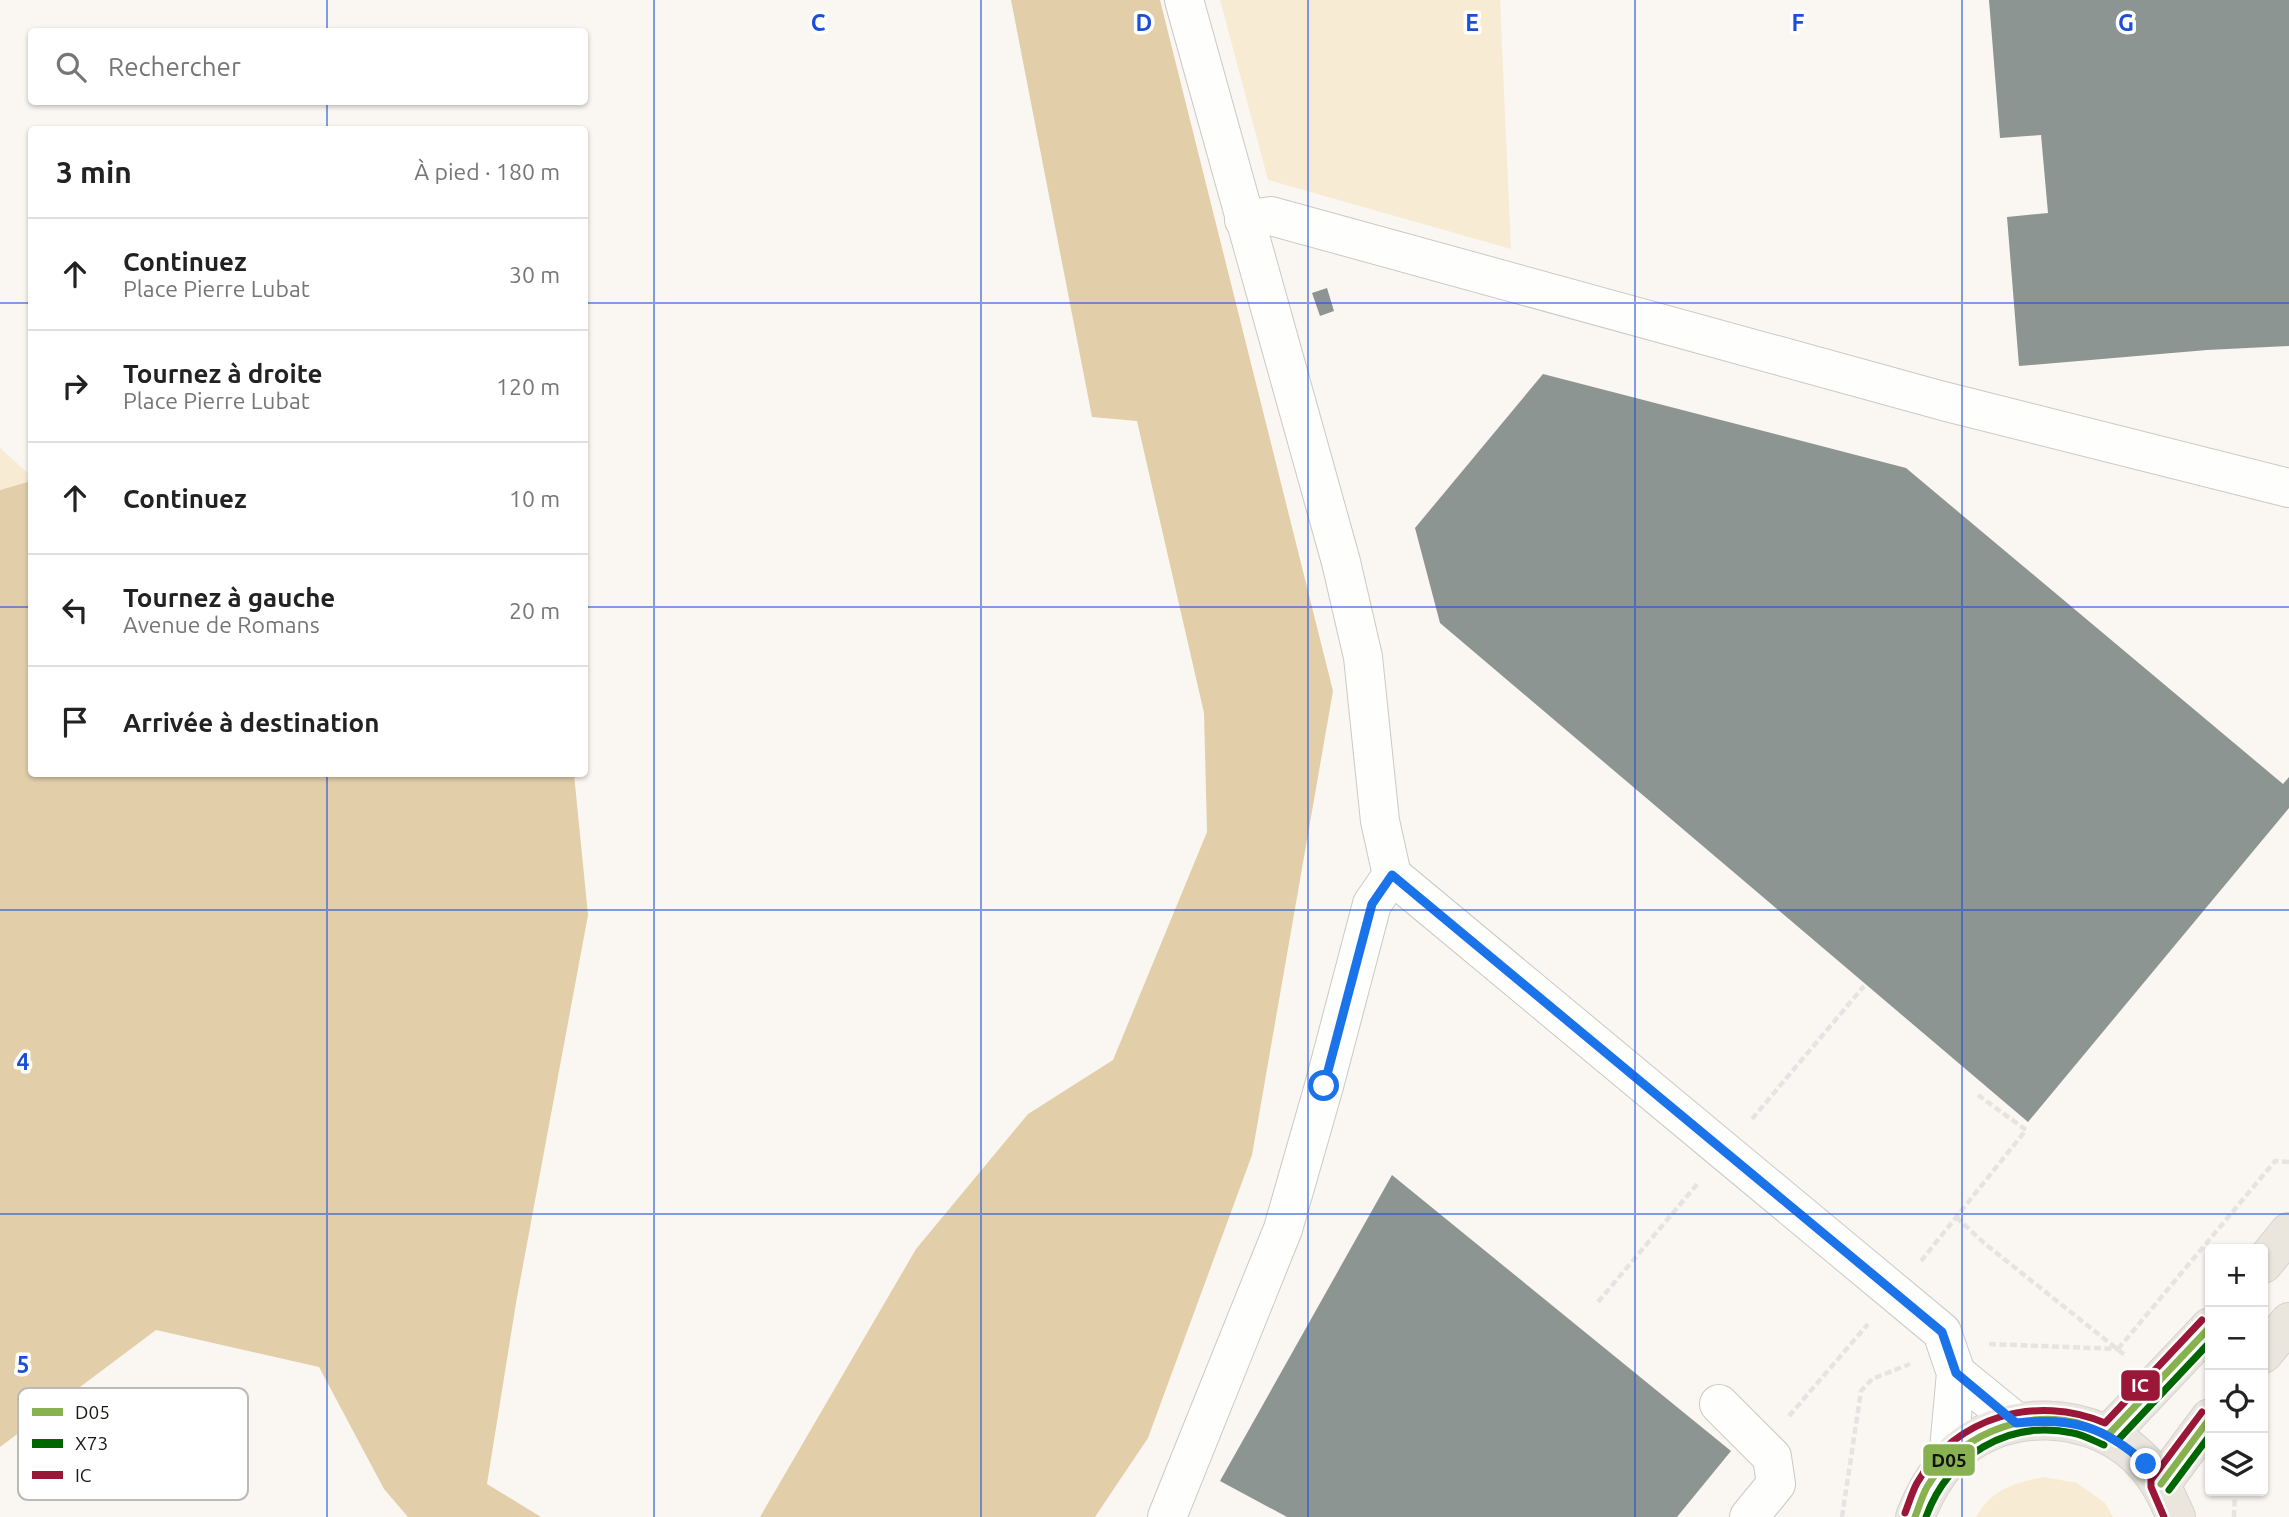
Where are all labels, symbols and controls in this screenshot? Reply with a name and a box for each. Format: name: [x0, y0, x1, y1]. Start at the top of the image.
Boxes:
text: C: [811, 10, 826, 35]
text: D: [1136, 10, 1152, 35]
text: E: [1465, 10, 1479, 35]
text: F: [1792, 10, 1805, 35]
text: G: [2118, 10, 2134, 35]
search box: [28, 28, 588, 105]
icon: search: [52, 48, 90, 86]
text: Rechercher: [108, 52, 241, 81]
text: 3 min: [56, 155, 132, 189]
text: À pied · 180 m: [414, 159, 560, 184]
text: Continuez: [123, 247, 247, 276]
icon: ahead: [56, 255, 94, 293]
text: 30 m: [509, 262, 560, 287]
text: Place Pierre Lubat: [123, 276, 310, 301]
text: Tournez à droite: [123, 359, 322, 388]
icon: right: [56, 367, 94, 405]
text: 120 m: [496, 374, 560, 399]
text: Place Pierre Lubat: [123, 388, 310, 413]
icon: ahead: [56, 479, 94, 517]
text: Continuez: [123, 484, 247, 513]
text: 10 m: [509, 486, 560, 511]
text: Tournez à gauche: [123, 583, 335, 612]
icon: left: [56, 591, 94, 629]
text: 20 m: [509, 598, 560, 623]
text: Avenue de Romans: [123, 612, 320, 637]
icon: arrive: [56, 703, 94, 741]
text: Arrivée à destination: [123, 708, 379, 737]
text: 4: [17, 1049, 30, 1074]
route start: [1308, 1070, 1339, 1101]
map controls: [2205, 1244, 2268, 1496]
button: +: [2205, 1244, 2268, 1307]
button: −: [2205, 1307, 2268, 1370]
text: 5: [17, 1352, 29, 1377]
line badge: IC: [2120, 1369, 2161, 1402]
button: locate: [2205, 1370, 2268, 1433]
text: IC: [2131, 1374, 2149, 1396]
legend: [18, 1388, 248, 1500]
text: D05: [75, 1401, 110, 1423]
text: X73: [75, 1432, 108, 1454]
button: layers: [2205, 1433, 2268, 1496]
line badge: D05: [1922, 1443, 1976, 1477]
route end: [2130, 1448, 2161, 1479]
text: D05: [1931, 1449, 1967, 1471]
text: IC: [75, 1464, 92, 1486]

